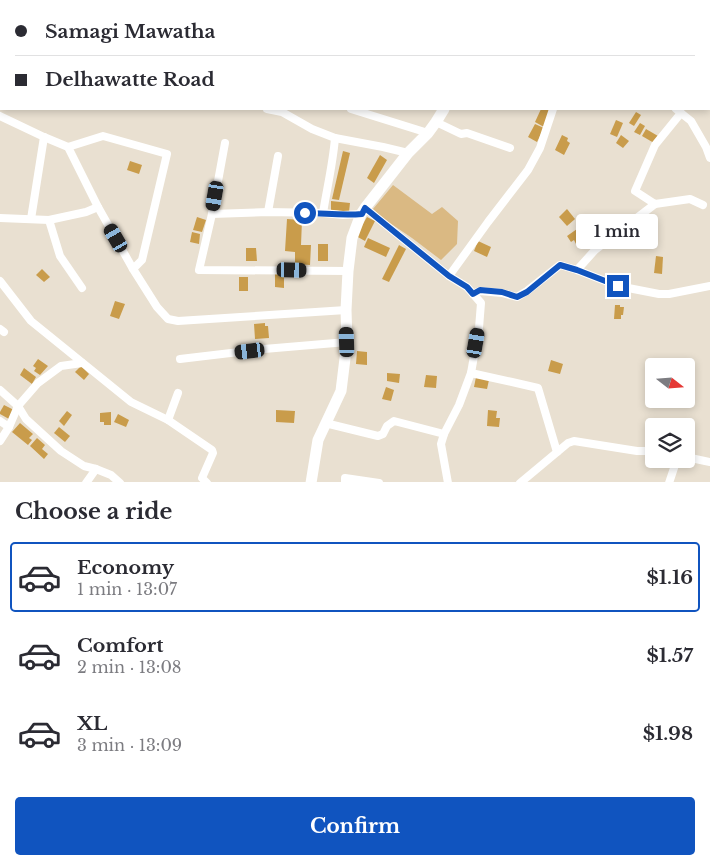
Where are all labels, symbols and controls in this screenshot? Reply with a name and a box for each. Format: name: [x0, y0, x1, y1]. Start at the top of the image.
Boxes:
text: Samagi Mawatha: [45, 20, 216, 43]
text: Delhawatte Road: [45, 68, 215, 91]
car: [205, 180, 224, 212]
route start: [294, 202, 316, 224]
callout: 1 min: [577, 214, 659, 248]
car: [102, 221, 129, 255]
text: 1 min: [594, 221, 640, 241]
car: [276, 262, 307, 278]
route end: [607, 275, 629, 297]
car: [338, 327, 355, 357]
car: [466, 327, 485, 359]
car: [234, 342, 265, 360]
north arrow: [645, 358, 695, 408]
map controls: [645, 358, 695, 468]
button: layers: [645, 418, 695, 468]
text: Choose a ride: [15, 498, 172, 525]
icon: car: [17, 555, 62, 600]
text: Economy: [77, 556, 174, 579]
text: $1.16: [646, 566, 693, 589]
text: 1 min · 13:07: [77, 579, 177, 599]
icon: car: [17, 633, 62, 678]
text: Comfort: [77, 634, 164, 657]
text: $1.57: [646, 644, 693, 667]
text: 2 min · 13:08: [77, 657, 182, 677]
icon: car: [17, 711, 62, 756]
text: XL: [77, 712, 107, 735]
text: $1.98: [643, 722, 693, 745]
text: 3 min · 13:09: [77, 735, 182, 755]
button: Confirm: [15, 797, 695, 855]

